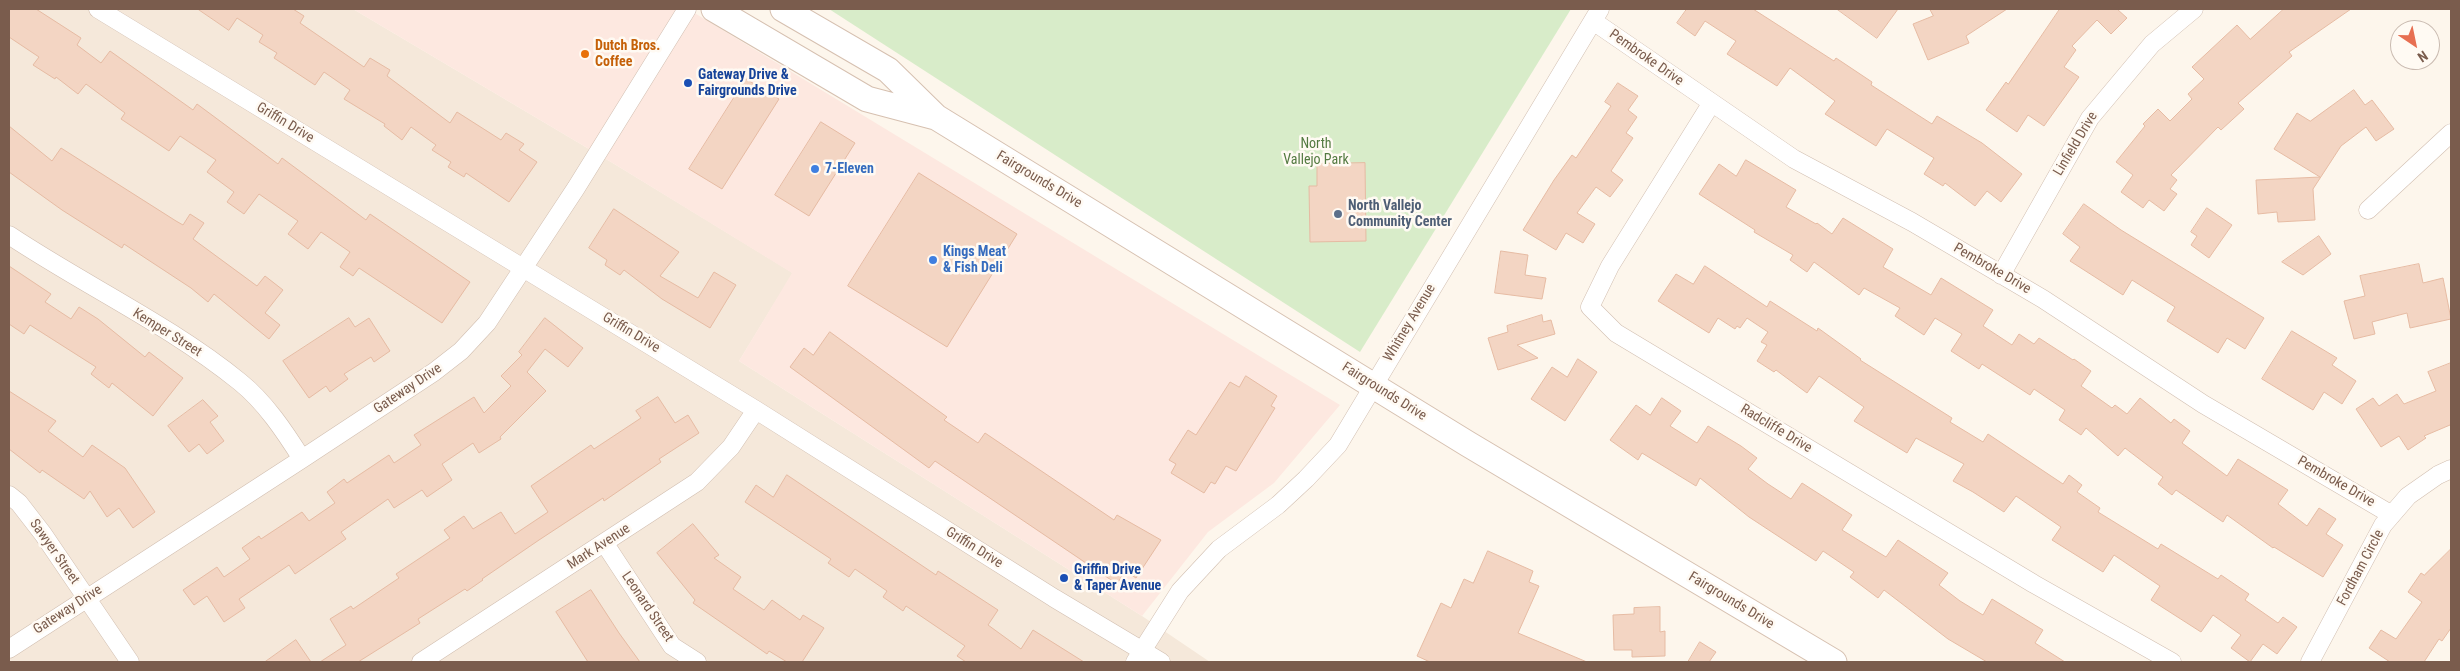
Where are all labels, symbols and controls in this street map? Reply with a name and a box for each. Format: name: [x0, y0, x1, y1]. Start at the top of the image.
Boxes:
north arrow: [2390, 20, 2440, 70]
street label: Pembroke Drive: [1606, 26, 1686, 90]
place label: Dutch Bros. Coffee: [595, 38, 660, 70]
marker: Dutch Bros. Coffee: [579, 48, 591, 60]
text: N: [2415, 48, 2431, 66]
place label: Gateway Drive & Fairgrounds Drive: [698, 67, 797, 100]
marker: Gateway Drive & Fairgrounds Drive: [682, 77, 694, 89]
street label: Griffin Drive: [253, 99, 317, 147]
street label: Linfield Drive: [2050, 109, 2102, 179]
park label: North Vallejo Park: [1283, 136, 1349, 168]
street label: Fairgrounds Drive: [993, 148, 1085, 212]
place label: 7-Eleven: [825, 161, 874, 177]
marker: 7-Eleven: [809, 163, 821, 175]
place label: North Vallejo Community Center: [1348, 198, 1452, 230]
marker: North Vallejo Community Center: [1332, 208, 1344, 220]
street label: Pembroke Drive: [1950, 240, 2034, 298]
place label: Kings Meat & Fish Deli: [943, 244, 1006, 276]
marker: Kings Meat & Fish Deli: [927, 254, 939, 266]
street label: Whitney Avenue: [1380, 281, 1440, 365]
street label: Kemper Street: [129, 305, 205, 361]
street label: Griffin Drive: [599, 309, 663, 357]
street label: Fairgrounds Drive: [1339, 359, 1429, 425]
street label: Gateway Drive: [371, 360, 445, 418]
street label: Radcliffe Drive: [1737, 401, 1815, 457]
street label: Pembroke Drive: [2294, 453, 2378, 511]
street label: Sawyer Street: [25, 516, 83, 588]
street label: Mark Avenue: [564, 521, 634, 573]
street label: Griffin Drive: [942, 524, 1006, 572]
street label: Fordham Circle: [2334, 527, 2388, 609]
place label: Griffin Drive & Taper Avenue: [1074, 562, 1161, 594]
street label: Leonard Street: [617, 569, 677, 645]
street label: Fairgrounds Drive: [1685, 569, 1777, 633]
marker: Griffin Drive & Taper Avenue: [1058, 572, 1070, 584]
street label: Gateway Drive: [31, 582, 105, 638]

